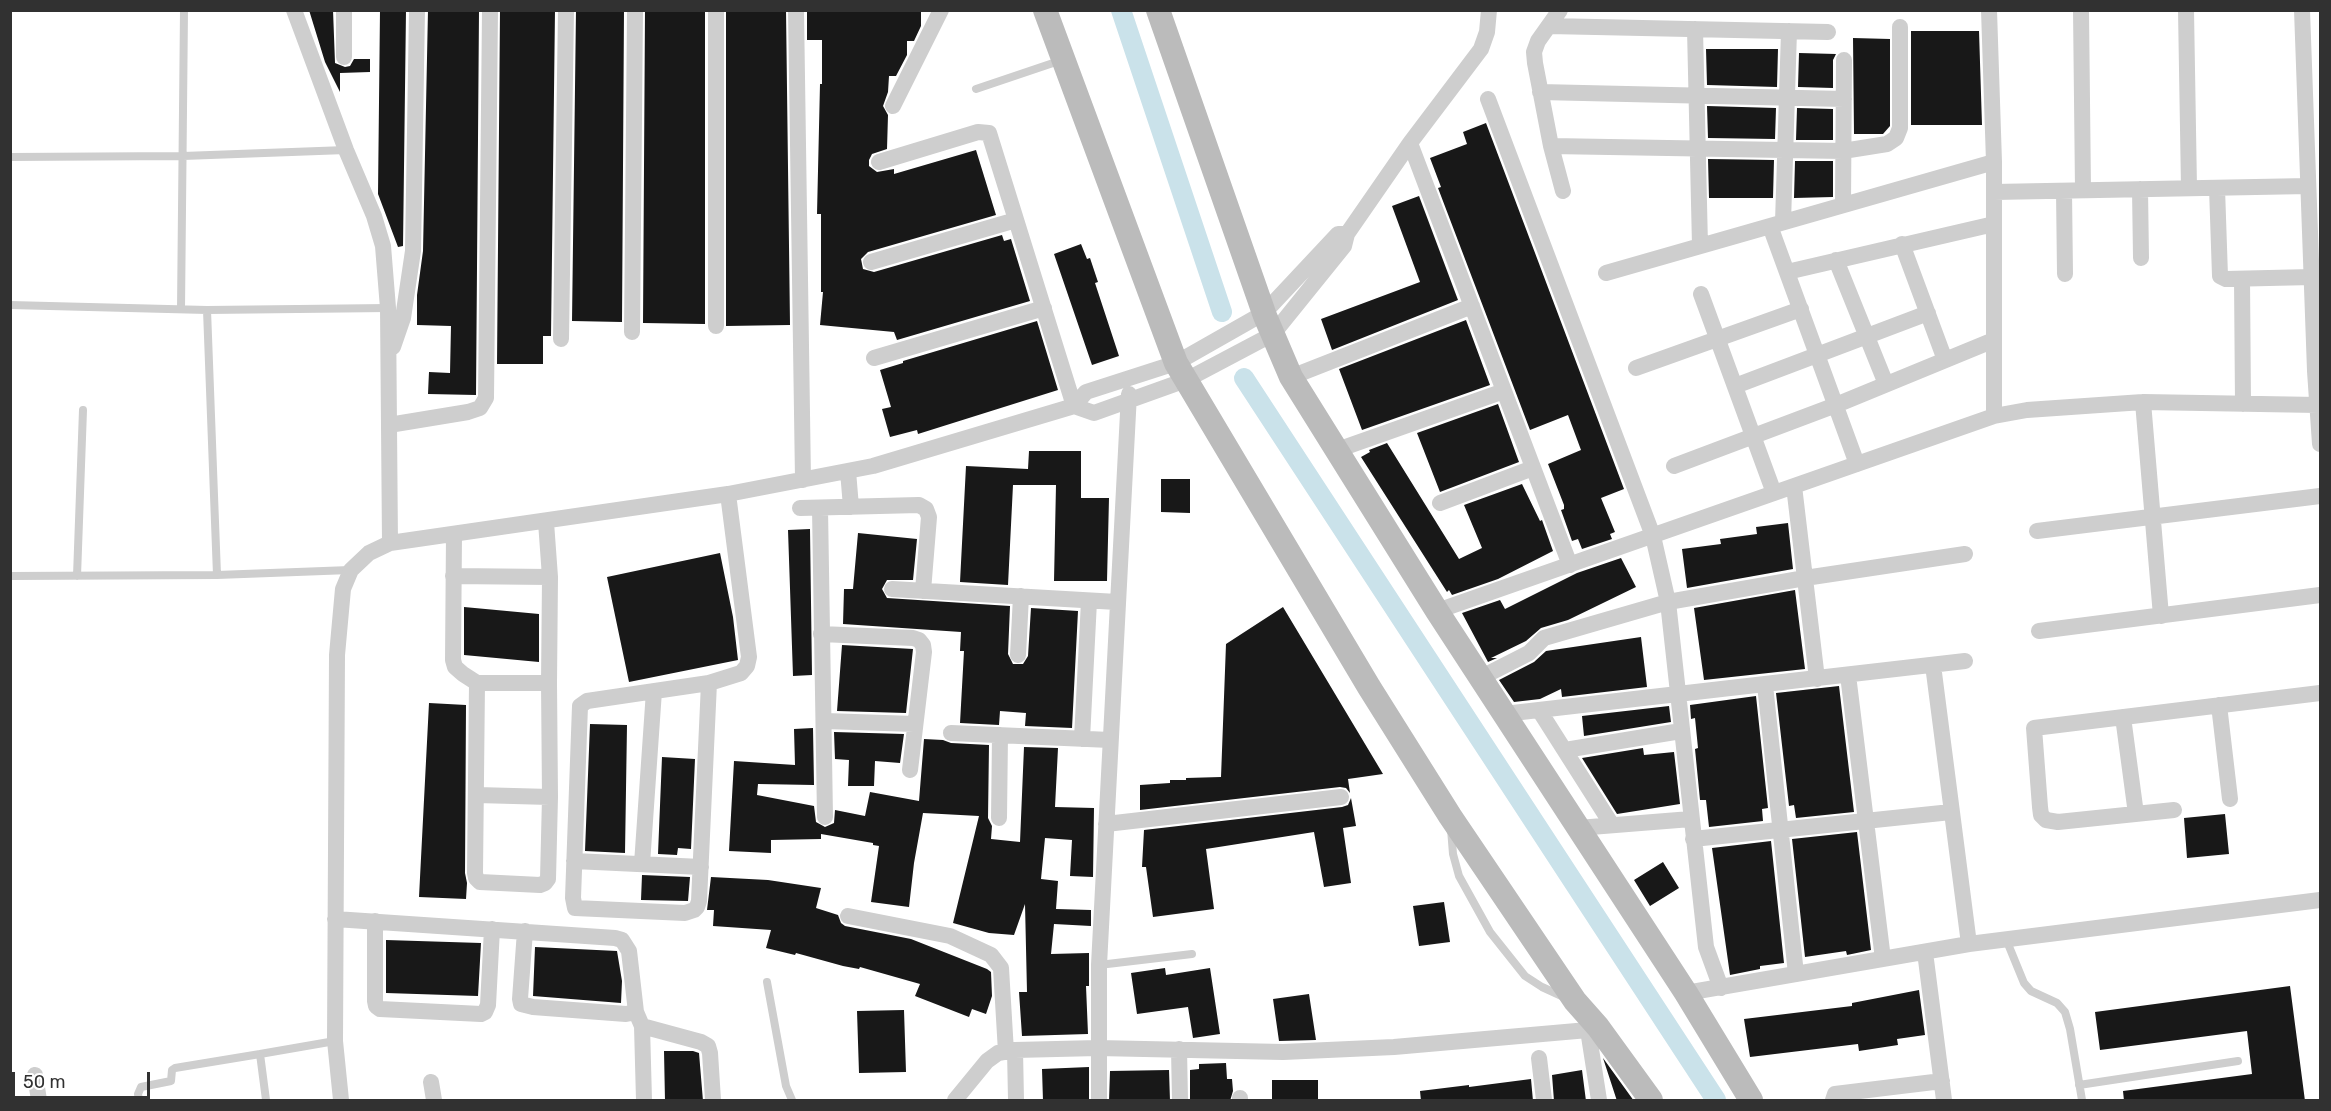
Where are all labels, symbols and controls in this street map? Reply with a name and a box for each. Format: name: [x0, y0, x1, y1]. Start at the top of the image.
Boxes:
scale bar: [15, 1060, 153, 1098]
text: 50 m: [23, 1071, 66, 1093]

